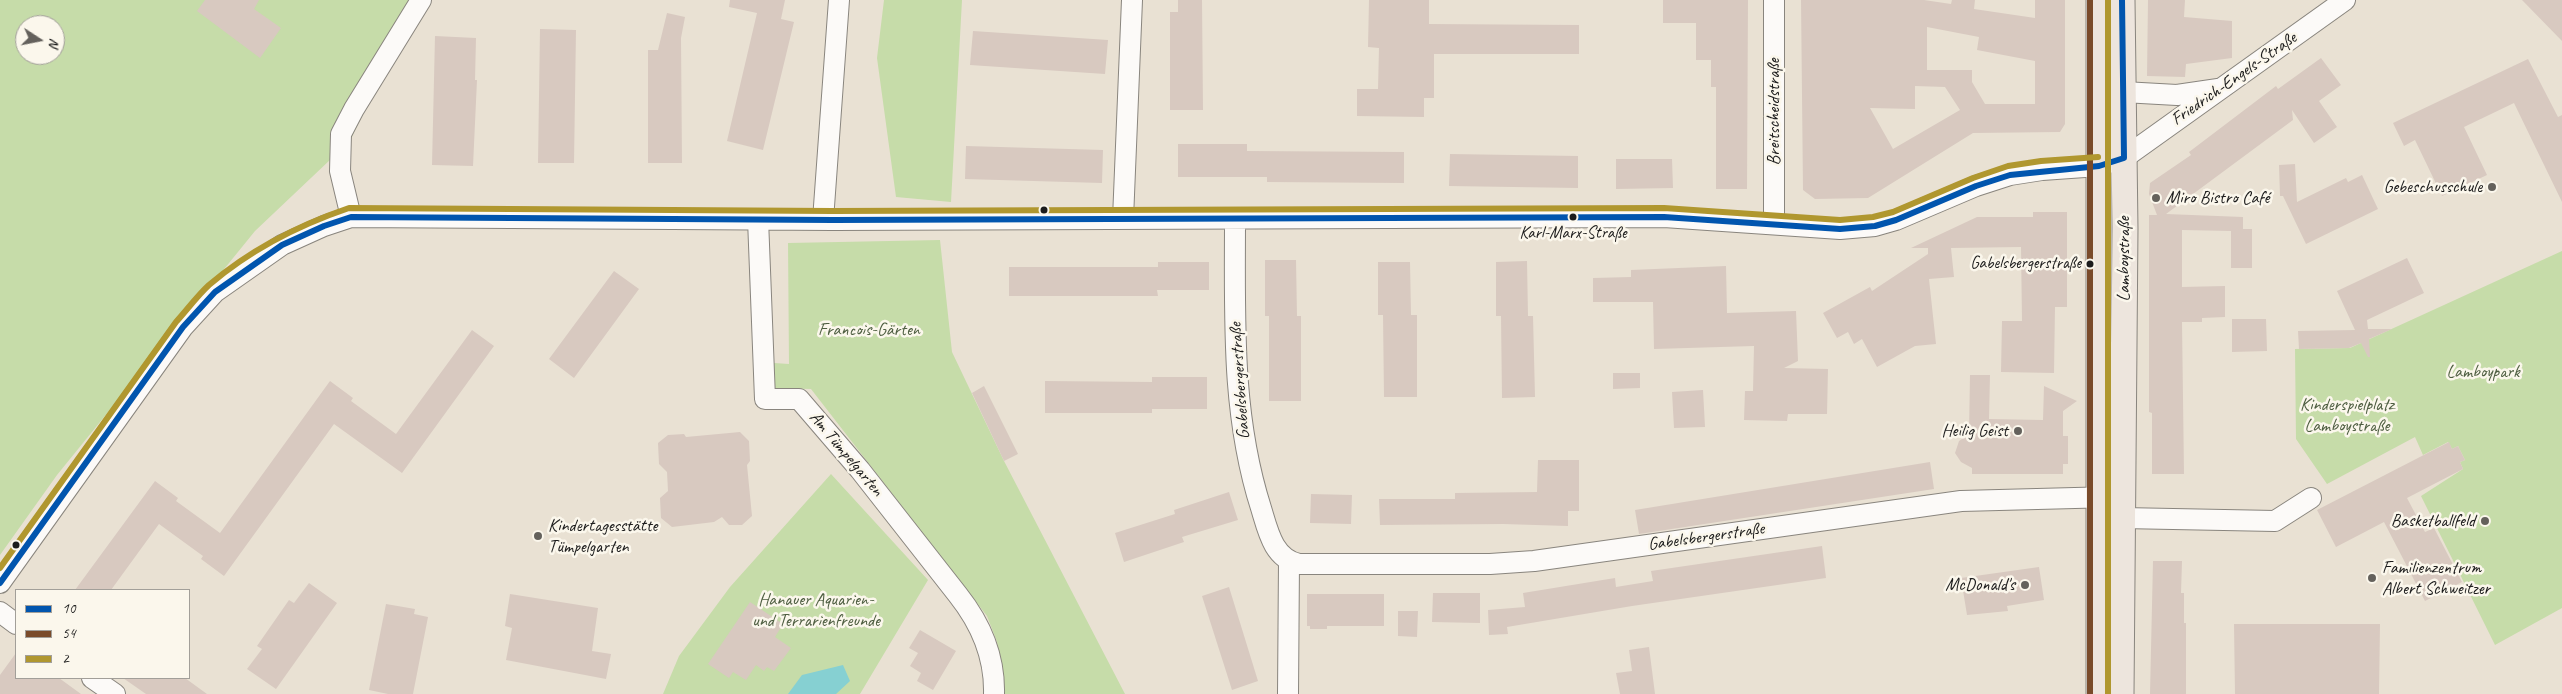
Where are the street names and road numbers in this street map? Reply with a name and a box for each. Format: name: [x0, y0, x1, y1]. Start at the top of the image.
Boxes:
street label: Friedrich-Engels-Straße: [2167, 28, 2301, 130]
street label: Breitscheidstraße: [1763, 59, 1785, 165]
street label: Lamboystraße: [2113, 217, 2135, 301]
street label: Gabelsbergerstraße: [1225, 322, 1255, 440]
street label: Am Tümpelgarten: [804, 407, 888, 501]
street label: Gabelsbergerstraße: [1646, 518, 1766, 556]

